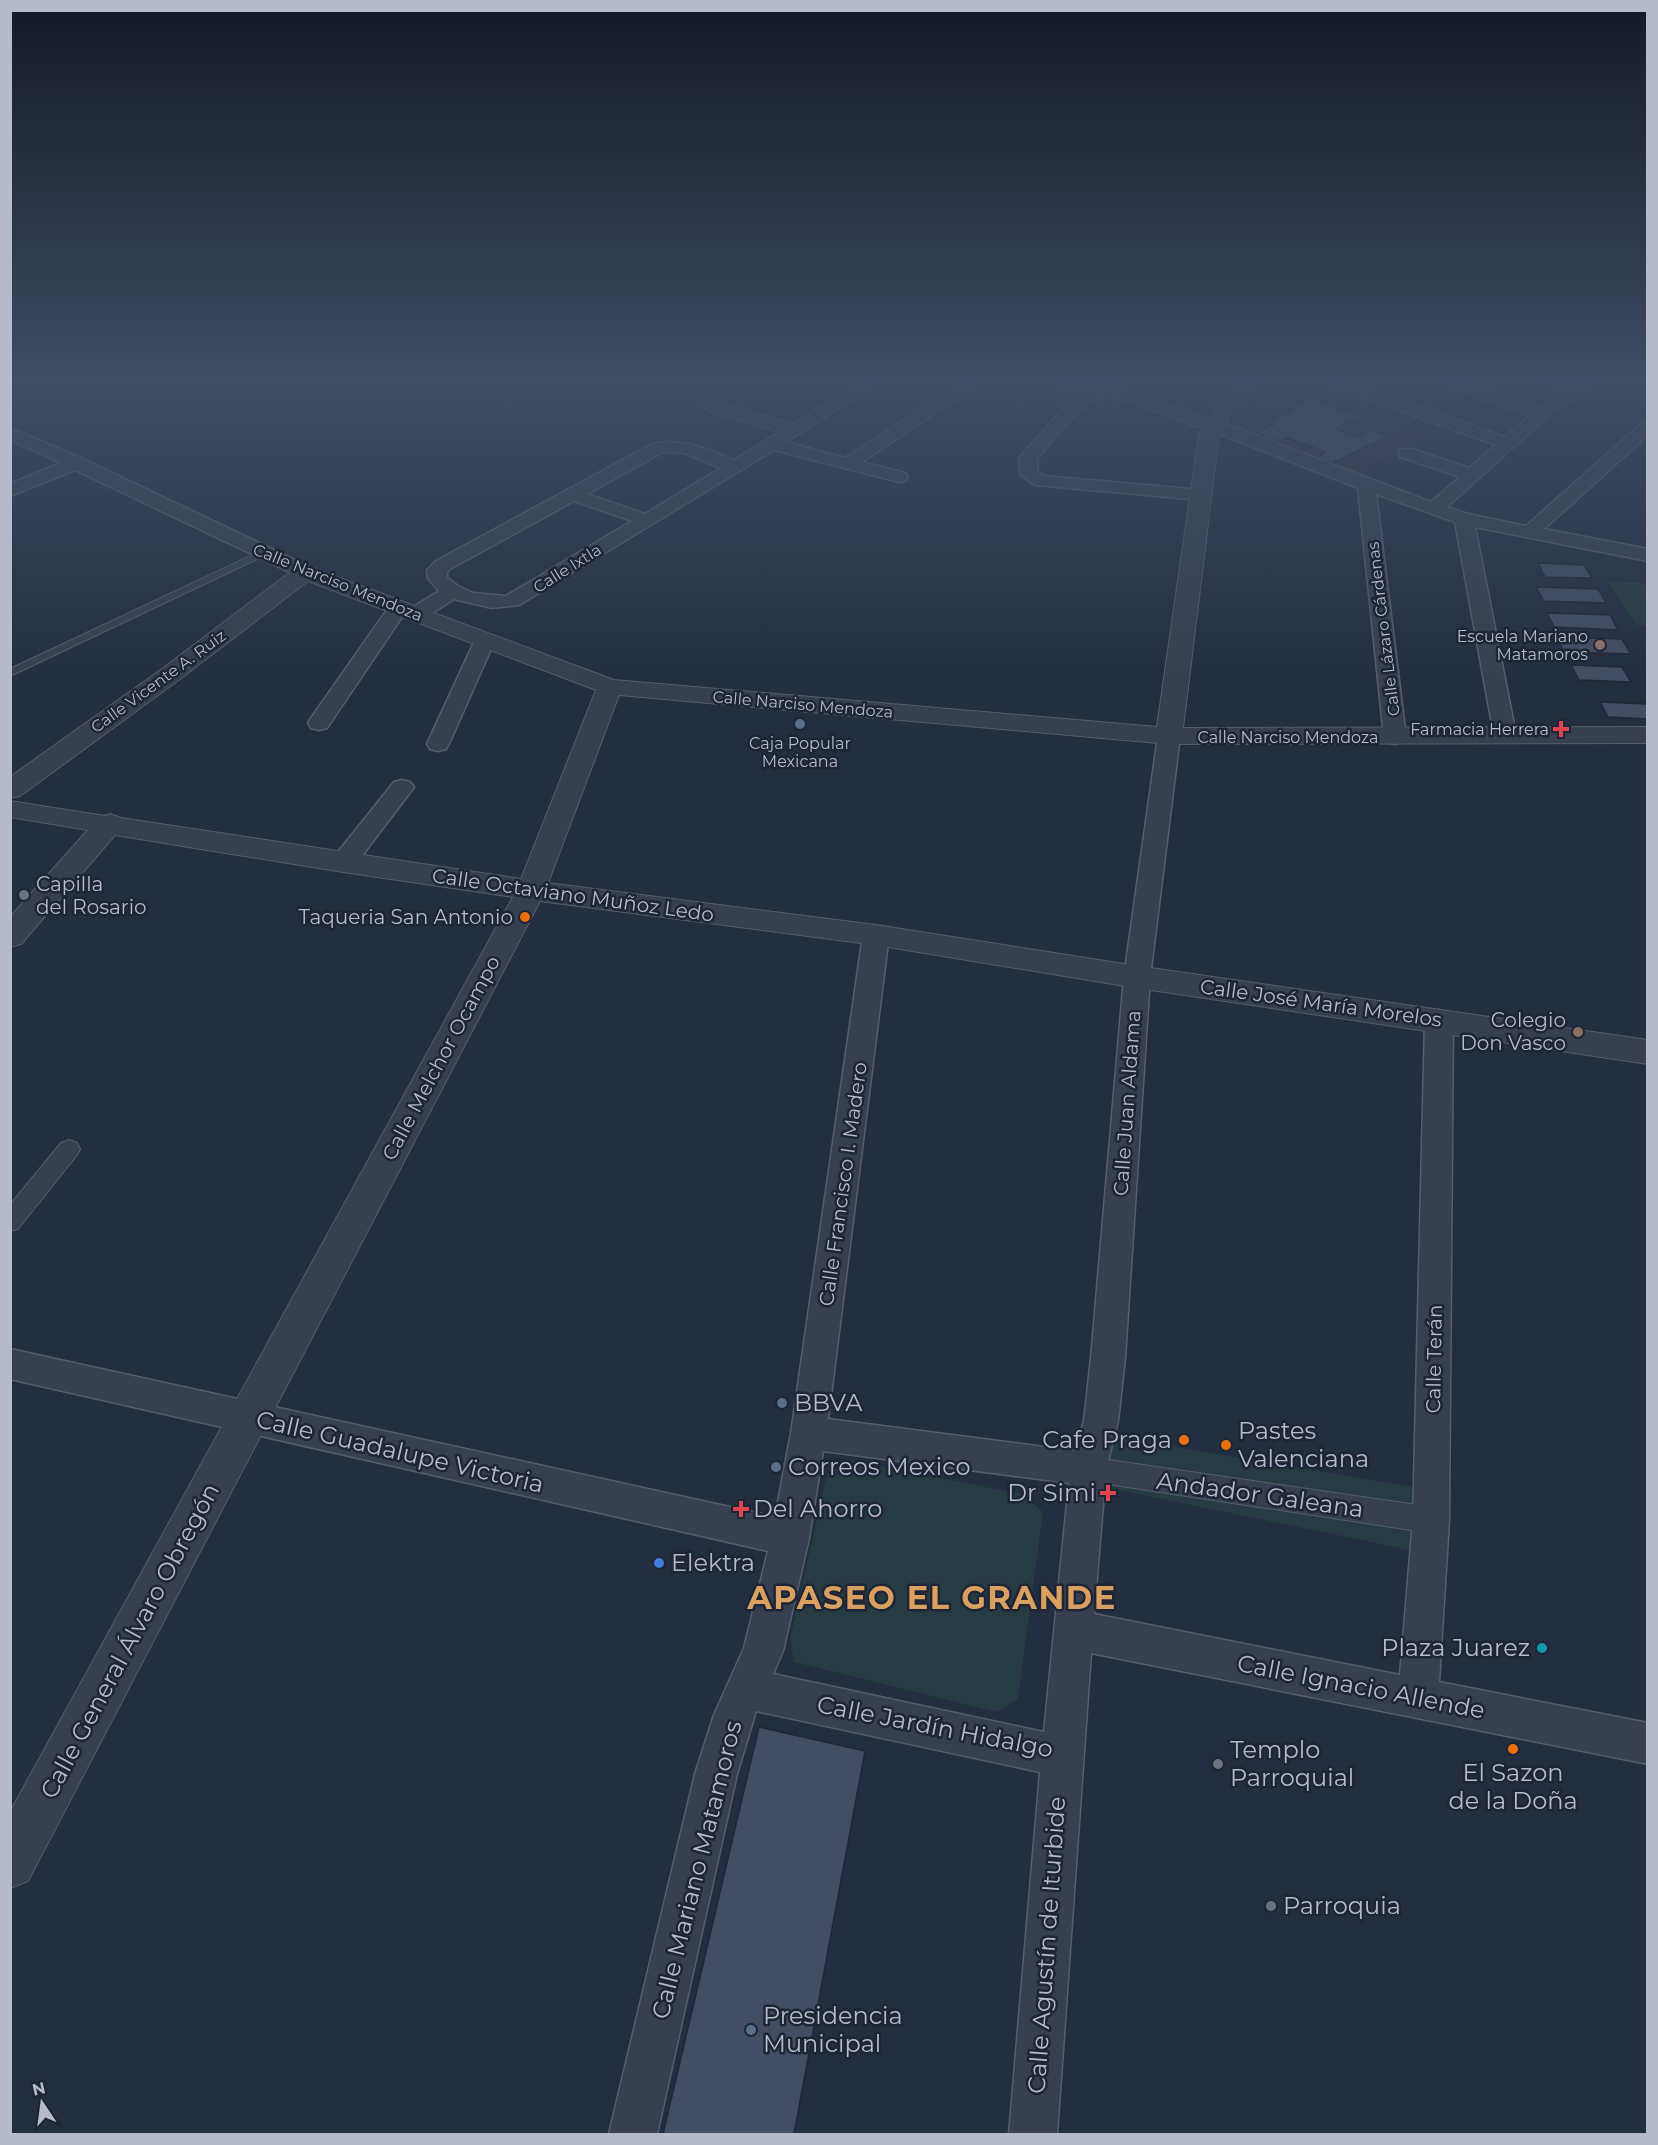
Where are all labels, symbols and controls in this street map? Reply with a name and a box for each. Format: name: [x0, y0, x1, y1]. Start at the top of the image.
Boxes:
street label: Calle Narciso Mendoza: [250, 540, 425, 625]
street label: Calle Ixtla: [530, 540, 605, 597]
street label: Calle Lázaro Cárdenas: [1363, 541, 1404, 717]
street label: Calle Vicente A. Ruiz: [87, 626, 229, 737]
place label: Escuela Mariano Matamoros: [1457, 627, 1588, 664]
marker: Escuela Mariano Matamoros: [1593, 638, 1607, 652]
street label: Calle Narciso Mendoza: [712, 687, 894, 722]
marker: Caja Popular Mexicana: [793, 717, 807, 731]
place label: Farmacia Herrera: [1410, 720, 1549, 739]
marker: Farmacia Herrera: [1554, 722, 1568, 736]
street label: Calle Narciso Mendoza: [1197, 728, 1379, 747]
place label: Caja Popular Mexicana: [749, 734, 851, 771]
street label: Calle Octaviano Muñoz Ledo: [431, 863, 715, 927]
place label: Capilla del Rosario: [36, 872, 147, 919]
marker: Capilla del Rosario: [17, 888, 31, 902]
place label: Taqueria San Antonio: [298, 905, 513, 929]
marker: Taqueria San Antonio: [518, 910, 532, 924]
street label: Calle Melchor Ocampo: [377, 952, 505, 1164]
street label: Calle José María Morelos: [1199, 974, 1444, 1032]
place label: Colegio Don Vasco: [1460, 1008, 1566, 1055]
street label: Calle Juan Aldama: [1109, 1009, 1145, 1197]
marker: Colegio Don Vasco: [1571, 1025, 1585, 1039]
street label: Calle Francisco I. Madero: [814, 1060, 872, 1308]
street label: Calle Terán: [1421, 1304, 1447, 1414]
place label: BBVA: [794, 1388, 863, 1417]
marker: BBVA: [775, 1396, 789, 1410]
street label: Calle Guadalupe Victoria: [253, 1404, 547, 1499]
place label: Pastes Valenciana: [1238, 1416, 1369, 1473]
place label: Cafe Praga: [1042, 1425, 1172, 1454]
marker: Cafe Praga: [1177, 1433, 1191, 1447]
marker: Pastes Valenciana: [1219, 1438, 1233, 1452]
place label: Correos Mexico: [788, 1452, 971, 1481]
marker: Correos Mexico: [769, 1460, 783, 1474]
street label: Andador Galeana: [1155, 1466, 1366, 1523]
street label: Calle General Álvaro Obregón: [34, 1478, 225, 1803]
place label: Dr Simi: [1007, 1478, 1096, 1507]
marker: Dr Simi: [1101, 1486, 1115, 1500]
place label: Del Ahorro: [753, 1494, 882, 1523]
marker: Del Ahorro: [734, 1502, 748, 1516]
place label: Elektra: [671, 1548, 755, 1577]
marker: Elektra: [652, 1556, 666, 1570]
district label: APASEO EL GRANDE: [746, 1578, 1117, 1617]
place label: Plaza Juarez: [1381, 1633, 1530, 1662]
marker: Plaza Juarez: [1535, 1641, 1549, 1655]
street label: Calle Ignacio Allende: [1235, 1648, 1487, 1725]
street label: Calle Jardín Hidalgo: [815, 1689, 1056, 1764]
street label: Calle Mariano Matamoros: [645, 1718, 748, 2022]
place label: Templo Parroquial: [1230, 1735, 1354, 1792]
marker: El Sazon de la Doña: [1506, 1742, 1520, 1756]
marker: Templo Parroquial: [1211, 1757, 1225, 1771]
place label: El Sazon de la Doña: [1448, 1758, 1578, 1815]
street label: Calle Agustín de Iturbide: [1022, 1795, 1071, 2095]
place label: Parroquia: [1283, 1891, 1401, 1920]
marker: Parroquia: [1264, 1899, 1278, 1913]
place label: Presidencia Municipal: [763, 2001, 903, 2058]
marker: Presidencia Municipal: [744, 2023, 758, 2037]
north arrow: [12, 2073, 72, 2133]
text: N: [30, 2078, 47, 2100]

